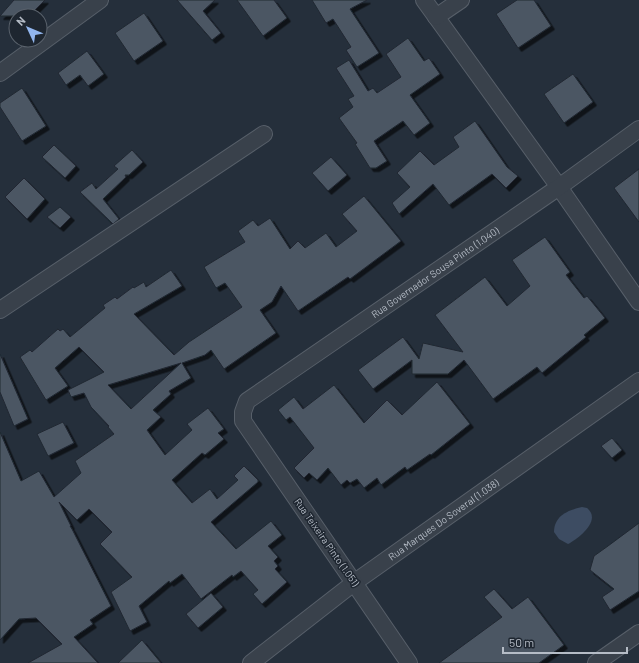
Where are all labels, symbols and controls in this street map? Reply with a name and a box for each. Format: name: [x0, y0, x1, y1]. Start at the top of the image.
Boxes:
north arrow: [8, 8, 48, 48]
text: N: [13, 14, 28, 28]
street label: Rua Governador Sousa Pinto (1.040): [369, 224, 501, 320]
street label: Rua Marques Do Soveral (1.038): [386, 476, 501, 563]
street label: Rua Teixeira Pinto (1.051): [292, 496, 362, 589]
scale bar: [503, 629, 627, 655]
text: 50 m: [509, 635, 534, 649]

